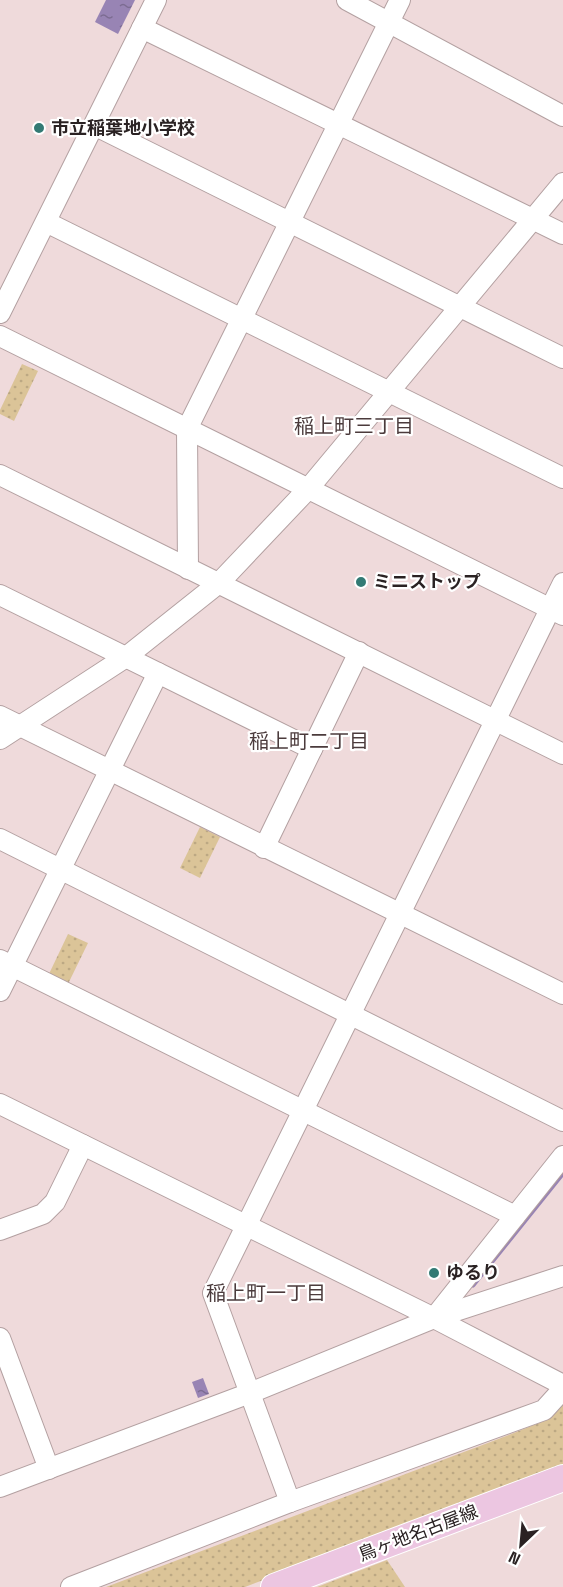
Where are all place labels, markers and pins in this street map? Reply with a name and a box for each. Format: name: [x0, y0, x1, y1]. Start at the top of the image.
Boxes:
place label: 市立稲葉地小学校: [51, 116, 195, 139]
marker: 市立稲葉地小学校: [32, 121, 46, 135]
place label: ミニストップ: [373, 570, 481, 593]
marker: ミニストップ: [354, 575, 368, 589]
place label: ゆるり: [446, 1261, 500, 1284]
marker: ゆるり: [427, 1266, 441, 1280]

